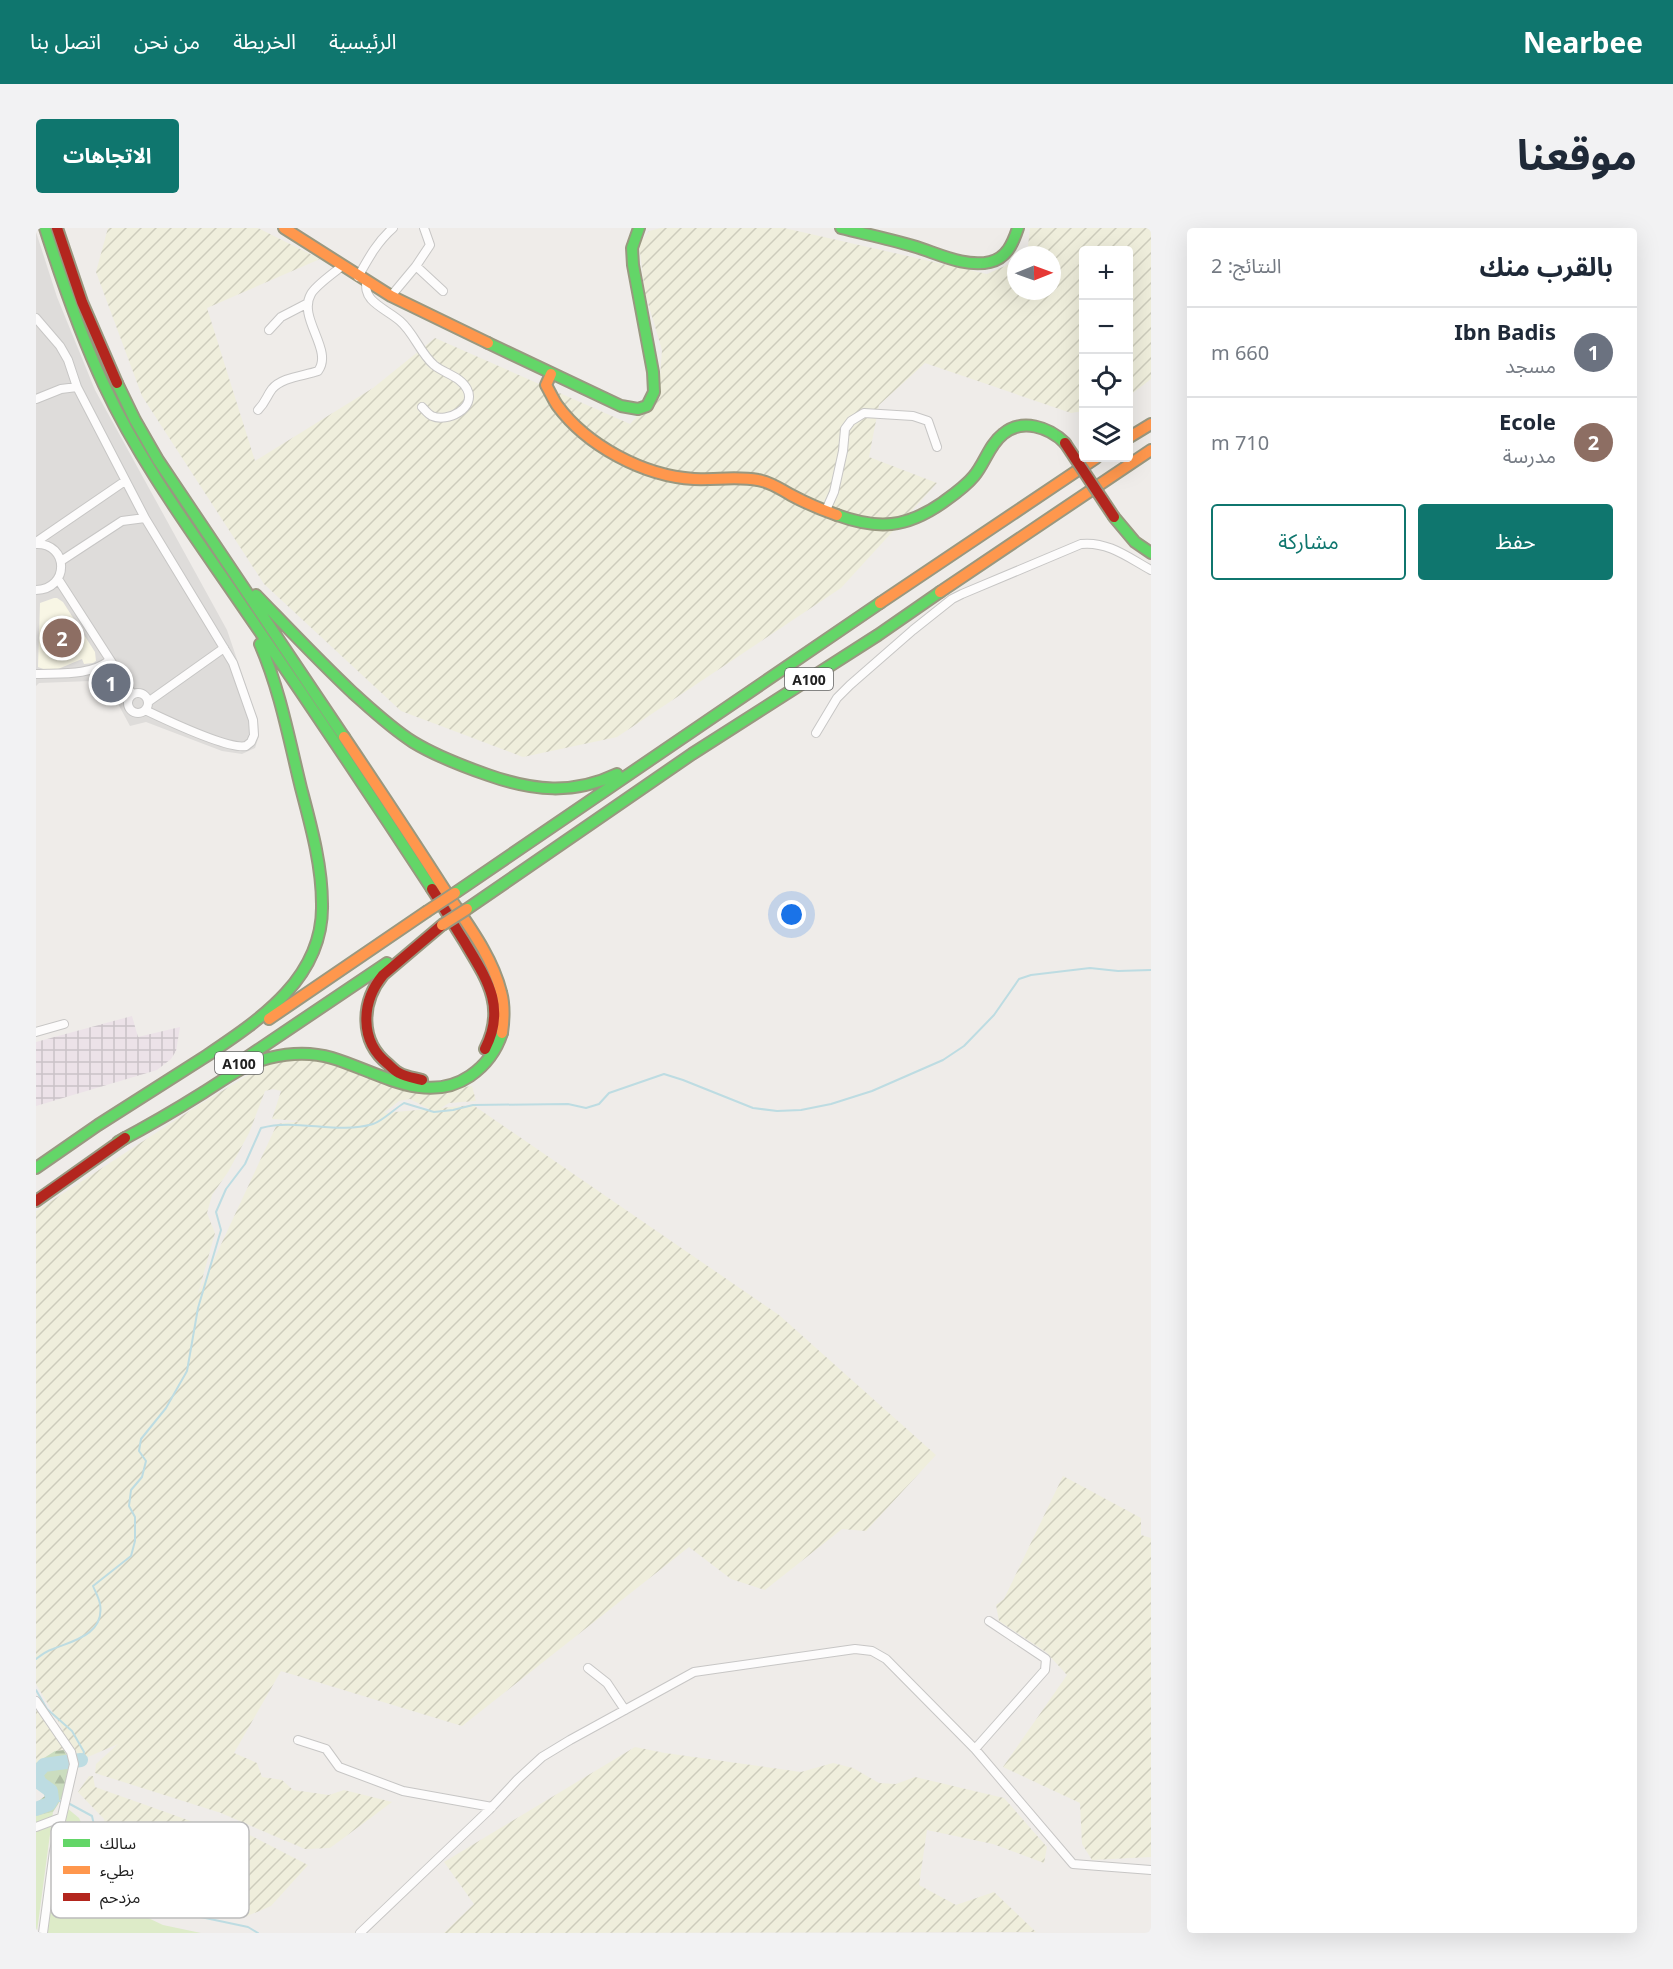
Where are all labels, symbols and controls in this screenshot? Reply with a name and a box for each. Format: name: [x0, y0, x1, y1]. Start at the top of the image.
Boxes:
text: Nearbee: [1523, 23, 1643, 61]
text: اتصل بنا: [30, 27, 101, 55]
text: من نحن: [134, 27, 200, 55]
text: الخريطة: [233, 27, 296, 55]
text: الرئيسية: [329, 27, 397, 55]
button: الاتجاهات: [36, 119, 179, 193]
text: موقعنا: [1517, 125, 1637, 182]
north arrow: [1007, 246, 1061, 300]
map controls: [1079, 246, 1133, 462]
button: +: [1079, 246, 1133, 300]
text: بالقرب منك: [1479, 248, 1613, 284]
text: النتائج: 2: [1211, 252, 1281, 279]
button: −: [1079, 300, 1133, 354]
text: Ibn Badis: [1454, 316, 1556, 346]
text: 660 m: [1211, 339, 1269, 366]
text: 1: [1588, 339, 1599, 366]
text: مسجد: [1505, 352, 1556, 379]
button: locate: [1079, 354, 1133, 408]
text: Ecole: [1499, 406, 1556, 436]
button: layers: [1079, 408, 1133, 462]
text: 710 m: [1211, 429, 1269, 456]
text: 2: [1588, 429, 1599, 456]
text: مدرسة: [1503, 442, 1556, 469]
button: مشاركة: [1211, 504, 1406, 580]
button: حفظ: [1418, 504, 1613, 580]
pin: 2: [42, 616, 82, 660]
pin: 1: [92, 660, 130, 706]
road number: A100: [785, 668, 833, 690]
your location: [777, 900, 806, 929]
road number: A100: [215, 1052, 263, 1074]
legend: [51, 1822, 249, 1918]
text: سالك: [100, 1832, 136, 1854]
text: بطيء: [100, 1859, 134, 1883]
text: مزدحم: [100, 1886, 140, 1910]

